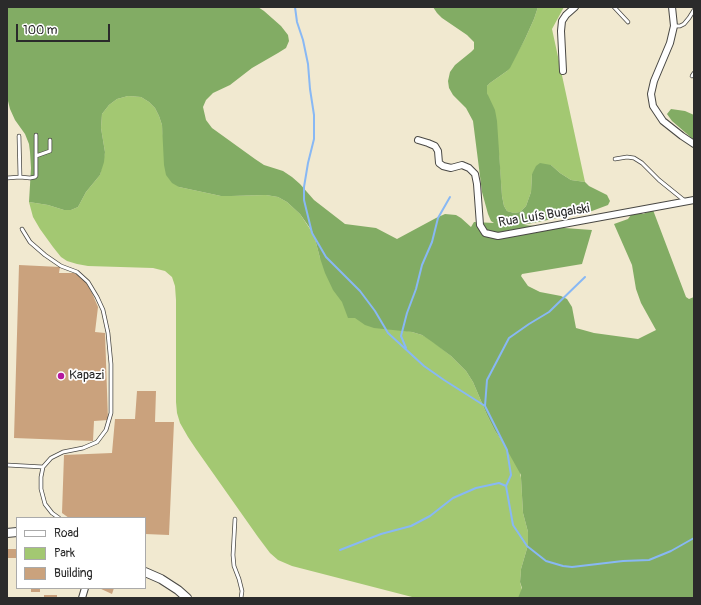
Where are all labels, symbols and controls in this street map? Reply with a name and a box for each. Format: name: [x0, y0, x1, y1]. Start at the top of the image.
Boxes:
scale bar: [18, 16, 112, 42]
text: 100 m: [23, 23, 57, 38]
street label: Rua Luís Bugalski: [497, 201, 591, 231]
place label: Kapazi: [69, 368, 104, 384]
marker: Kapazi: [56, 371, 66, 381]
legend: [16, 517, 146, 589]
text: Road: [54, 526, 79, 541]
text: Park: [54, 546, 75, 561]
text: Building: [54, 566, 93, 581]

